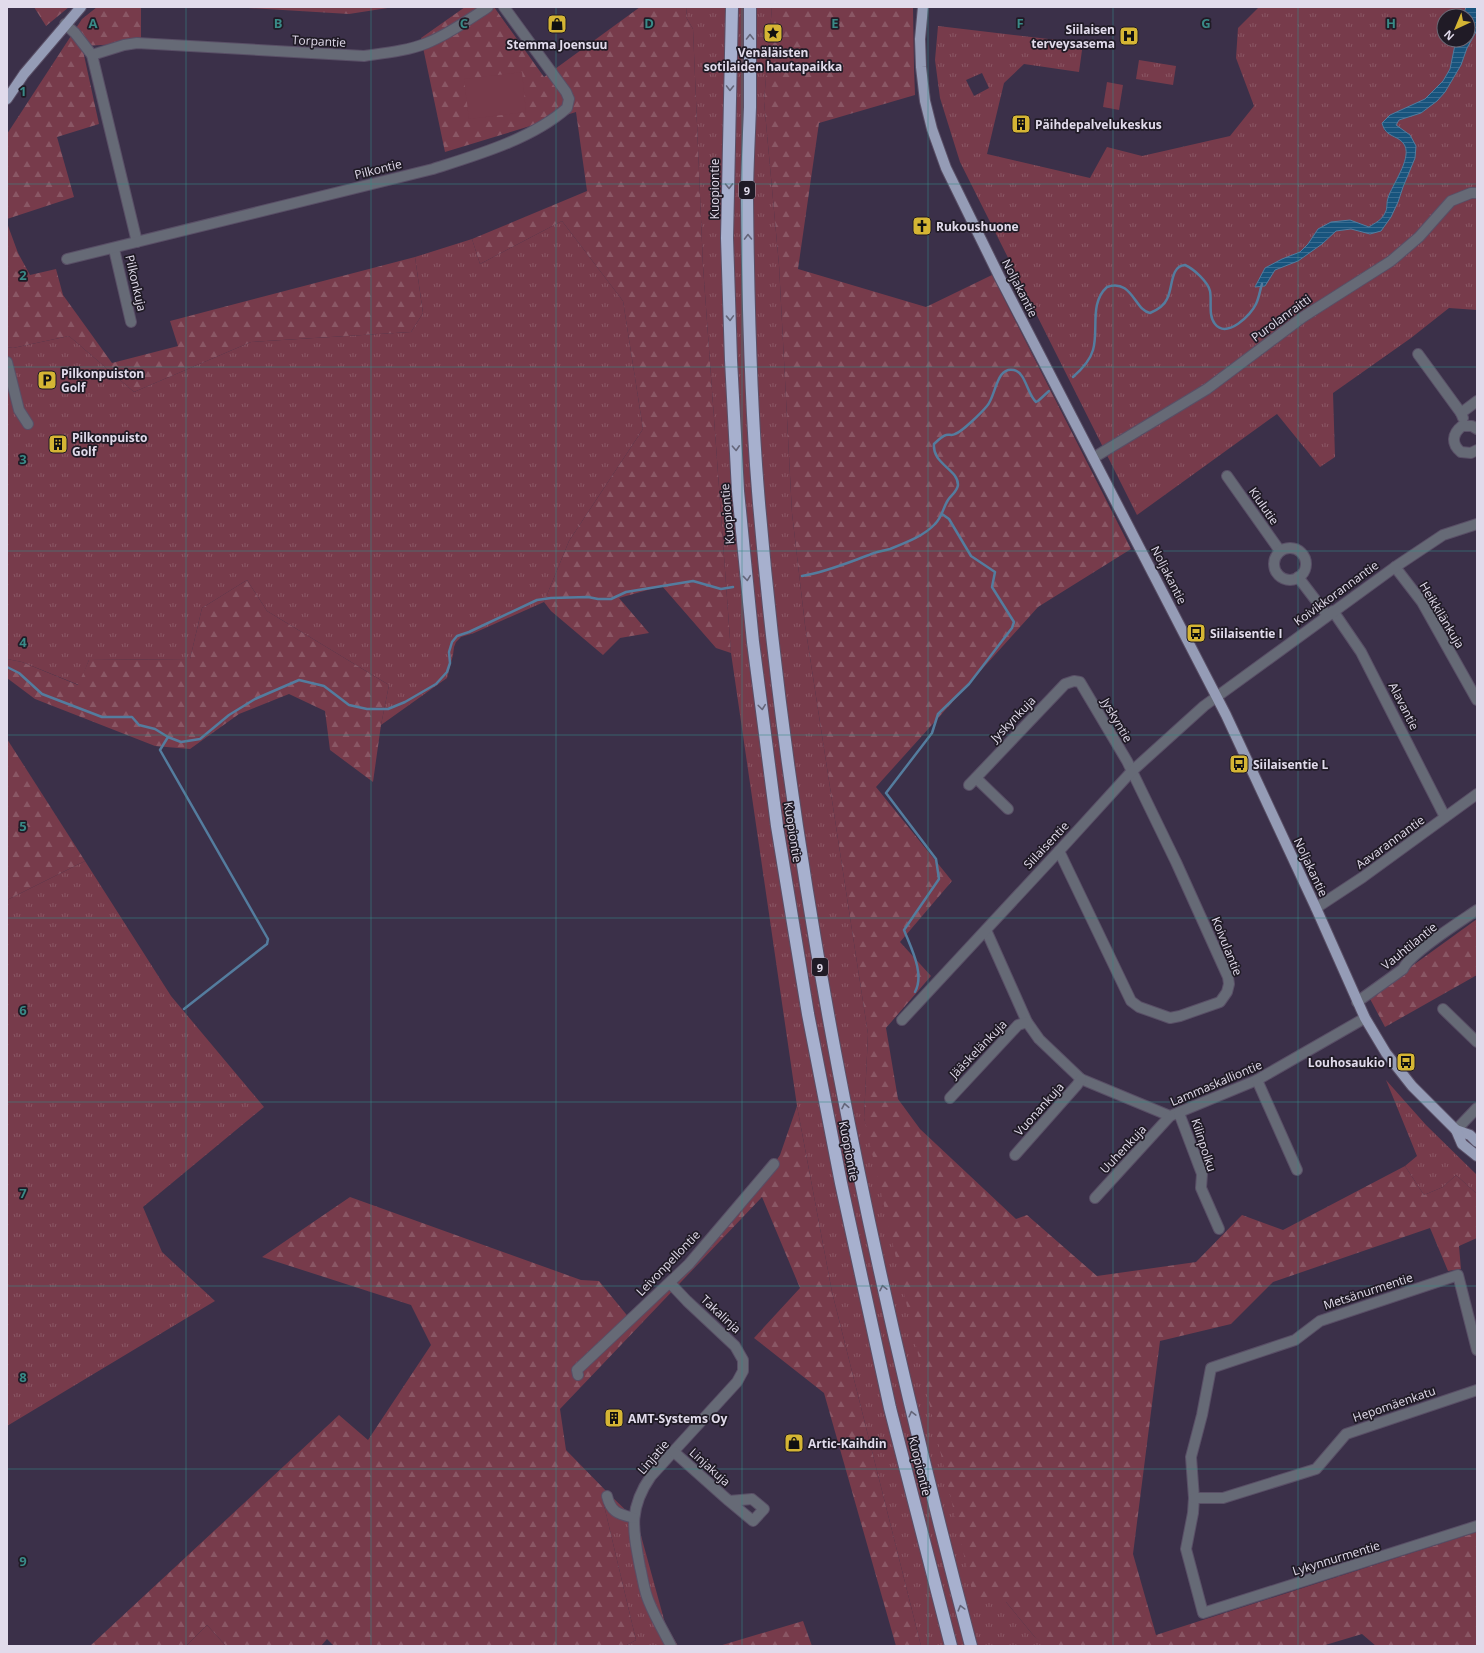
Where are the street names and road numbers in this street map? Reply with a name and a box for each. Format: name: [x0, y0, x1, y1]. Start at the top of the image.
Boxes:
street label: Torpantie: [292, 31, 347, 51]
street label: Pilkontie: [353, 155, 404, 183]
street label: Kuopiontie: [706, 158, 723, 219]
road number: 9: [739, 181, 755, 199]
street label: Pilkonkuja: [121, 253, 151, 313]
street label: Noljakantie: [998, 256, 1042, 320]
street label: Purolanraitti: [1248, 291, 1314, 345]
street label: Kuopiontie: [716, 483, 738, 545]
street label: Kiulutie: [1245, 484, 1283, 528]
street label: Noljakantie: [1147, 543, 1191, 607]
street label: Koivikkorannantie: [1290, 556, 1382, 630]
street label: Heikkilänkuja: [1415, 579, 1469, 651]
street label: Alavantie: [1385, 679, 1423, 733]
street label: Jyskynkuja: [986, 692, 1039, 746]
street label: Jyskyntie: [1097, 694, 1137, 746]
street label: Kuopiontie: [780, 801, 806, 864]
street label: Aavarannantie: [1352, 811, 1428, 873]
street label: Siilaisentie: [1020, 817, 1073, 872]
street label: Noljakantie: [1290, 835, 1332, 900]
street label: Koivulantie: [1207, 914, 1247, 978]
street label: Vauhtilantie: [1378, 918, 1441, 974]
road number: 9: [812, 958, 828, 976]
street label: Jääskelänkuja: [945, 1016, 1010, 1083]
street label: Lammaskalliontie: [1167, 1056, 1265, 1110]
street label: Vuonankuja: [1010, 1079, 1068, 1139]
street label: Kilinpolku: [1187, 1116, 1221, 1174]
street label: Kuopiontie: [835, 1119, 863, 1183]
street label: Uuhenkuja: [1096, 1121, 1150, 1177]
street label: Leivonpellontie: [632, 1226, 704, 1300]
street label: Metsänurmentie: [1321, 1268, 1415, 1313]
street label: Takalinja: [697, 1291, 745, 1337]
street label: Hepomäenkatu: [1350, 1382, 1438, 1426]
street label: Kuopiontie: [904, 1434, 936, 1498]
street label: Linjatie: [633, 1436, 673, 1478]
street label: Linjakuja: [686, 1444, 734, 1490]
street label: Lykynnurmentie: [1290, 1537, 1382, 1579]

